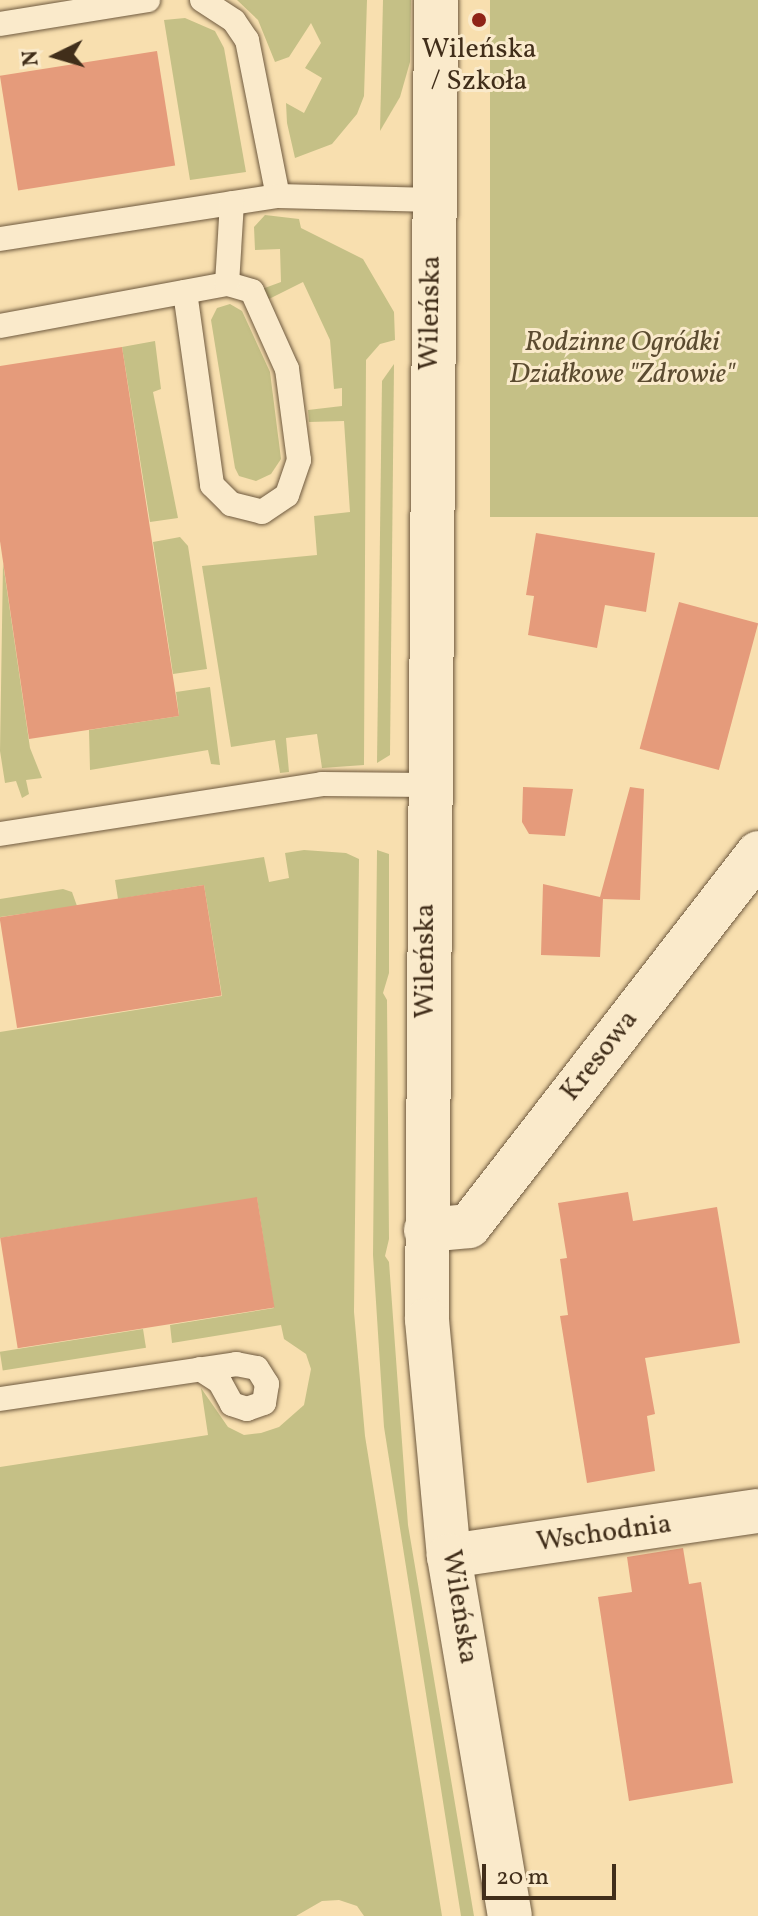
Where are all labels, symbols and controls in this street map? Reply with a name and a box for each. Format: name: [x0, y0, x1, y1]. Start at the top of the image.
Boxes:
marker: Wileńska / Szkoła: [470, 11, 488, 29]
north arrow: [16, 16, 96, 96]
place label: Wileńska / Szkoła: [421, 33, 537, 99]
text: N: [15, 49, 48, 67]
street label: Wileńska: [413, 255, 449, 371]
park label: Rodzinne Ogródki Działkowe "Zdrowie": [509, 326, 735, 392]
street label: Wileńska: [409, 903, 443, 1019]
street label: Kresowa: [554, 1004, 646, 1108]
street label: Wschodnia: [534, 1508, 674, 1560]
street label: Wileńska: [433, 1547, 485, 1667]
scale bar: [486, 1848, 620, 1898]
text: 20 m: [496, 1861, 549, 1895]

